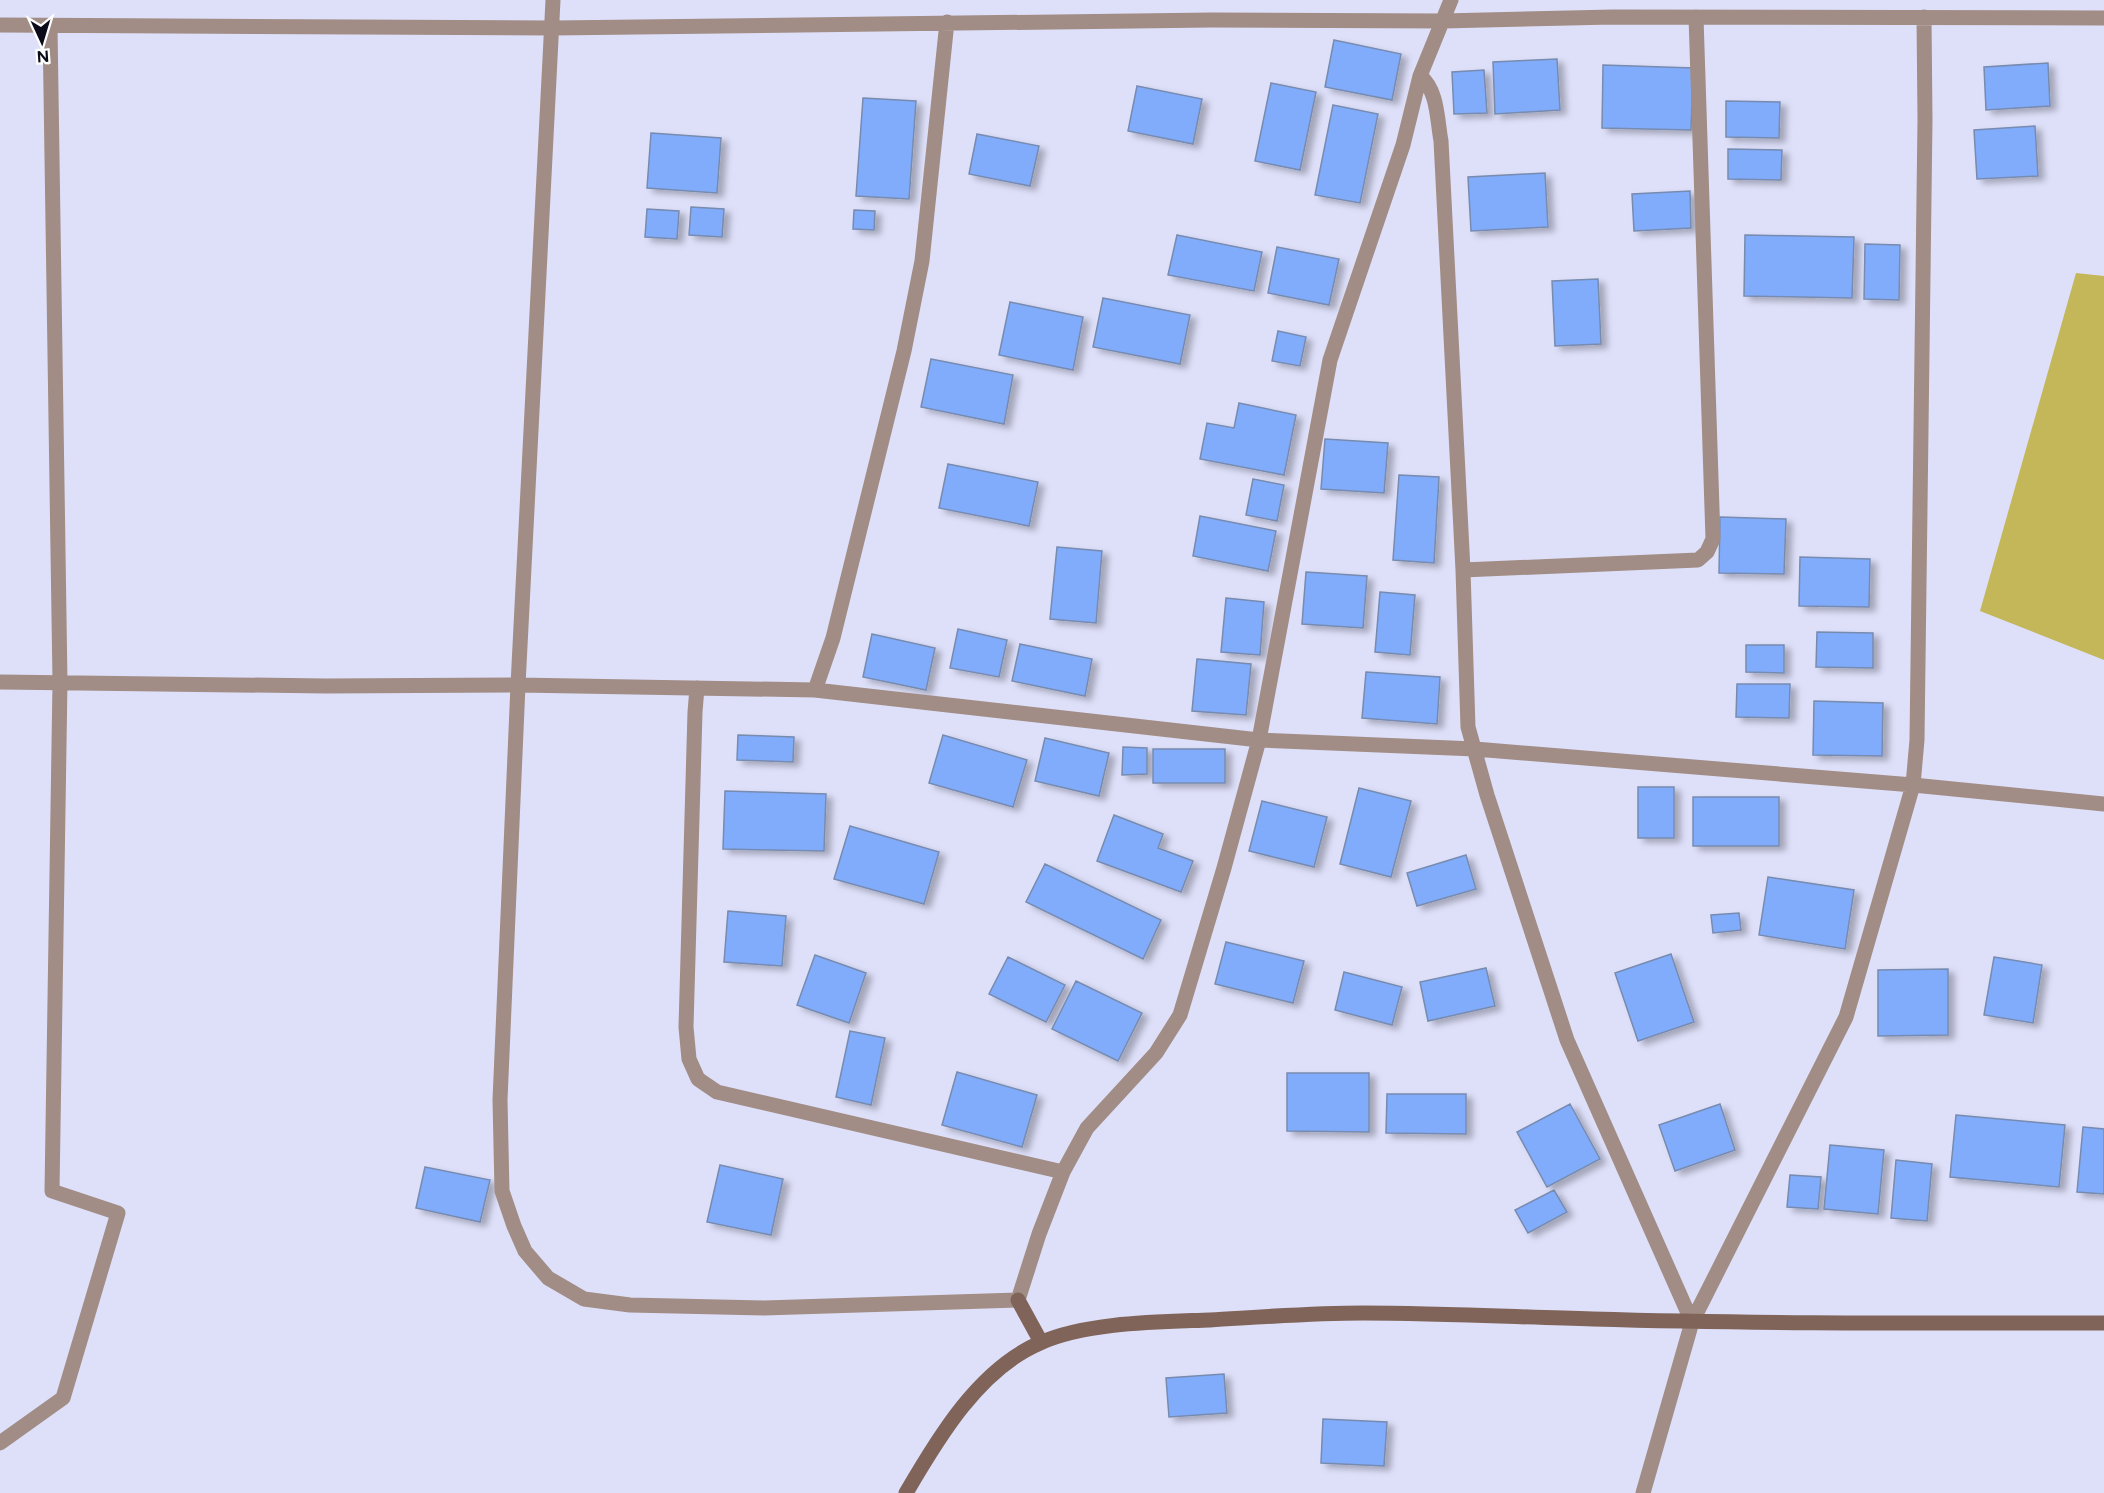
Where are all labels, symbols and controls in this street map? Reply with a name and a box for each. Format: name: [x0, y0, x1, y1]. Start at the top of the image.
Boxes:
north arrow: [12, 12, 72, 72]
text: N: [36, 47, 50, 66]

